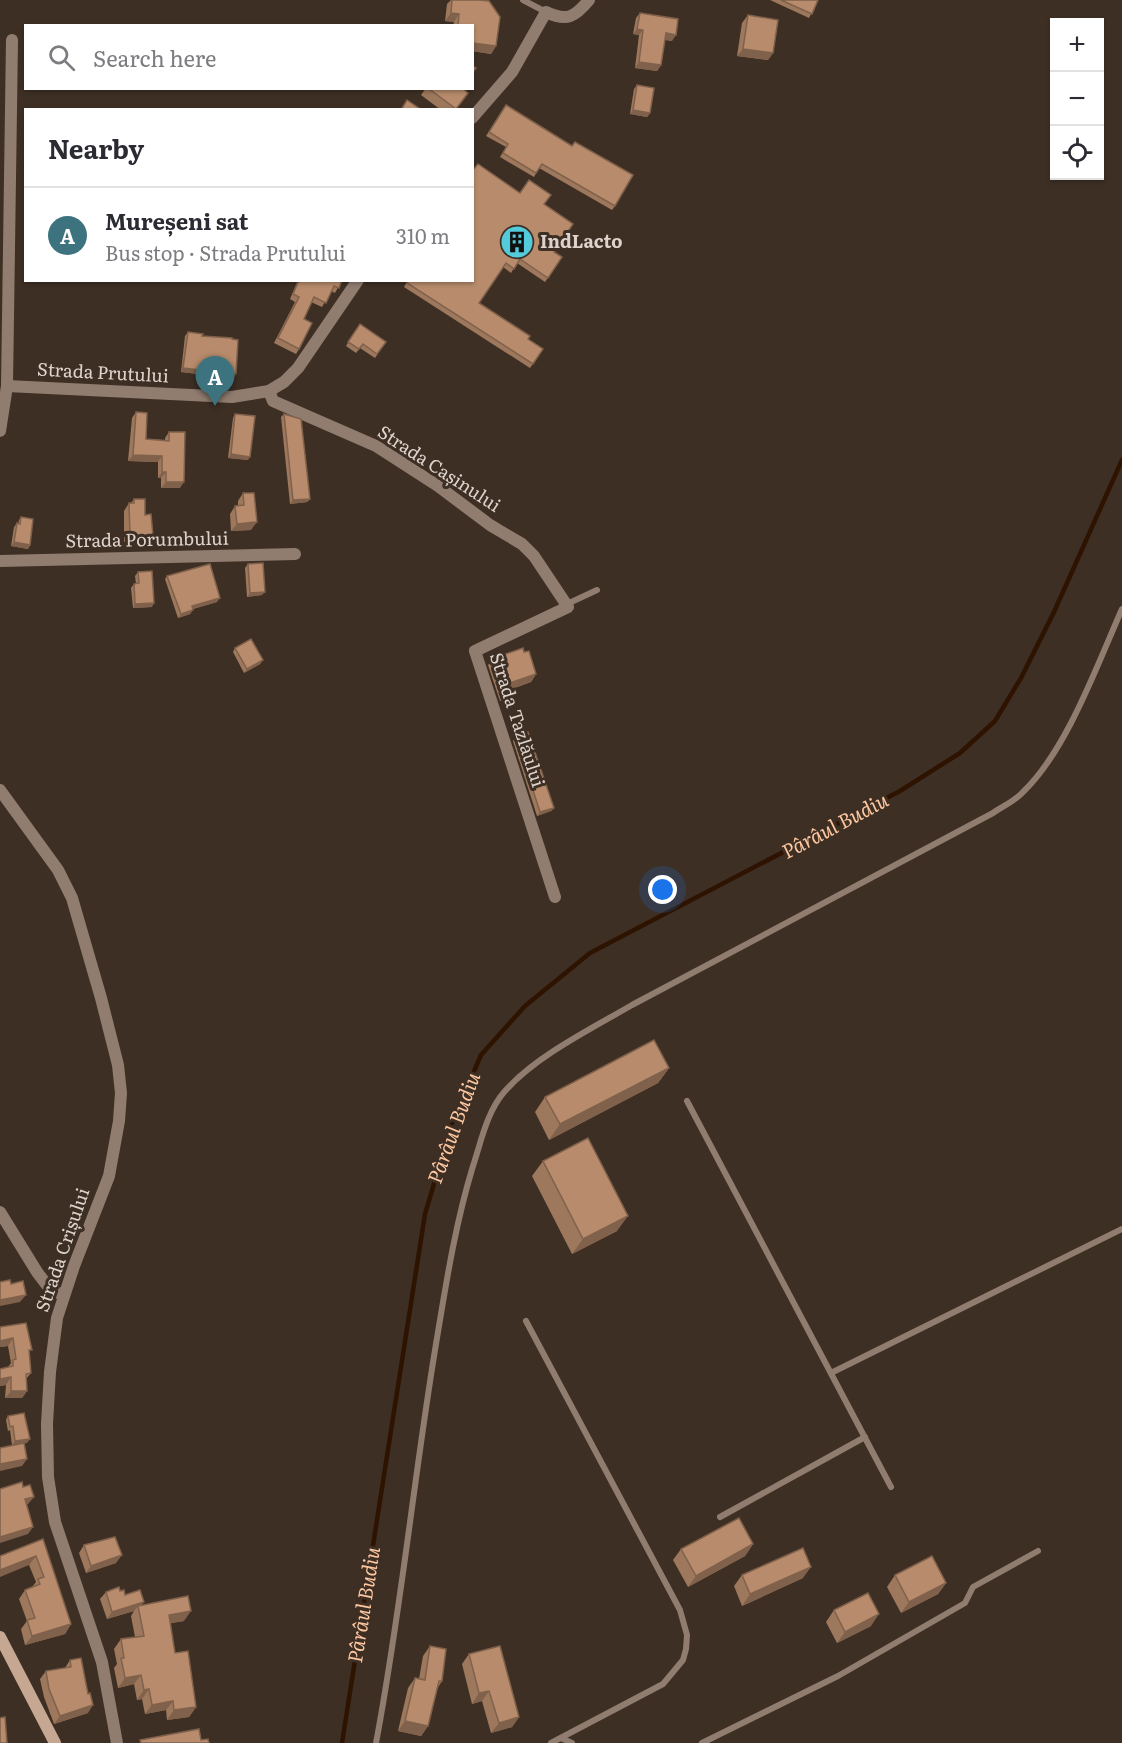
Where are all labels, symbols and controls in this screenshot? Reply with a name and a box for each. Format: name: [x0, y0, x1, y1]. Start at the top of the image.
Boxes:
map controls: [1050, 18, 1104, 180]
button: +: [1050, 18, 1104, 72]
search box: [24, 24, 474, 90]
icon: search: [45, 41, 78, 74]
text: Search here: [93, 41, 216, 74]
button: −: [1050, 72, 1104, 126]
button: locate: [1050, 126, 1104, 180]
text: Nearby: [48, 128, 144, 167]
text: Mureșeni sat: [105, 204, 248, 237]
text: A: [60, 220, 75, 250]
text: 310 m: [396, 220, 450, 250]
building icon: IndLacto: [499, 224, 535, 260]
place label: IndLacto: [540, 227, 623, 254]
text: Bus stop · Strada Prutului: [105, 237, 346, 267]
street label: Strada Prutului: [37, 355, 170, 388]
pin: A: [196, 356, 234, 406]
street label: Strada Cașinului: [373, 418, 507, 518]
street label: Strada Porumbului: [65, 524, 229, 553]
street label: Strada Tazlăului: [484, 649, 553, 790]
water label: Pârâul Budiu: [775, 784, 893, 865]
your location: [648, 875, 677, 904]
water label: Pârâul Budiu: [418, 1067, 486, 1187]
street label: Strada Crișului: [28, 1184, 95, 1315]
water label: Pârâul Budiu: [338, 1545, 386, 1665]

